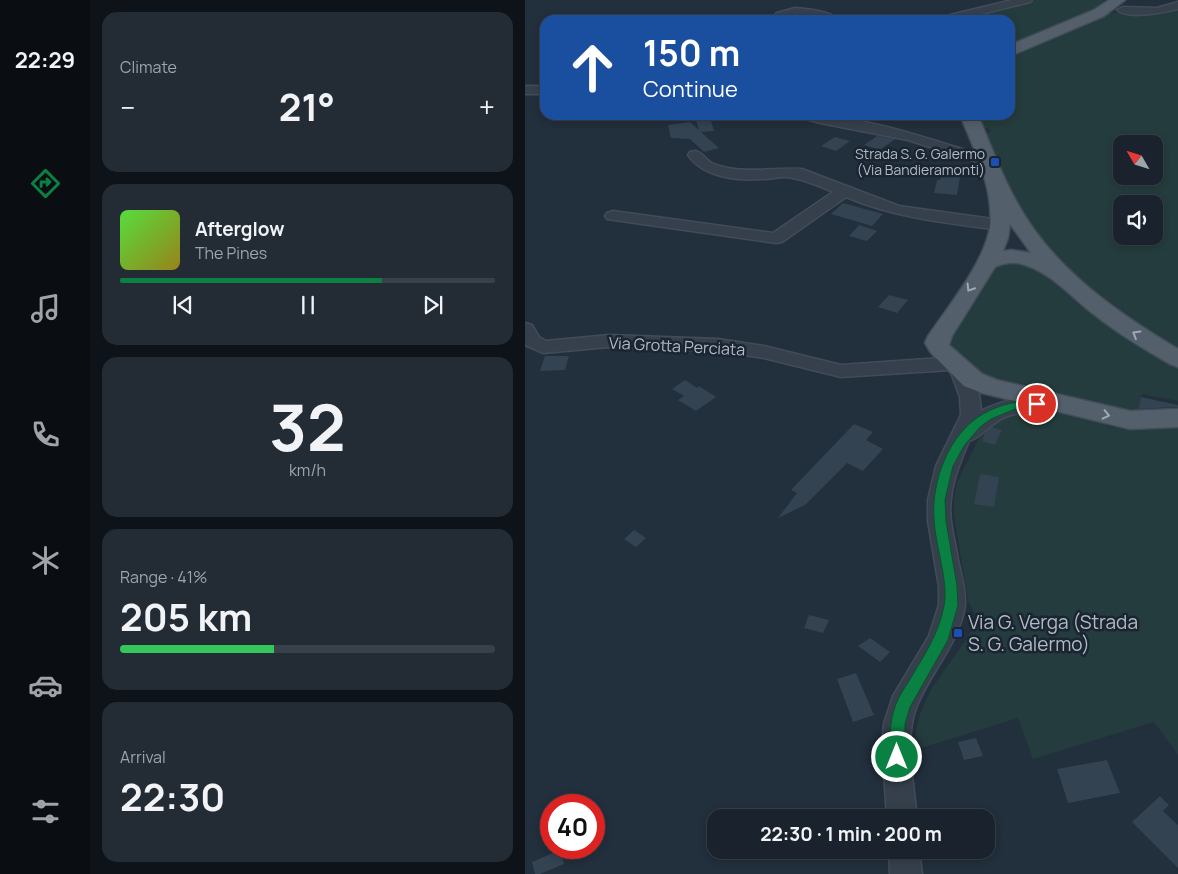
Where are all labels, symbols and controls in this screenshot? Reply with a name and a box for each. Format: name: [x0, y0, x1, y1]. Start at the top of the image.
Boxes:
text: 150 m: [643, 29, 740, 77]
icon: ahead: [560, 35, 625, 100]
text: 22:29: [15, 45, 75, 75]
text: Climate: [120, 56, 177, 78]
text: Continue: [643, 74, 738, 104]
text: 21°: [279, 80, 335, 132]
text: −: [120, 88, 135, 126]
text: +: [479, 88, 495, 126]
north arrow: [1113, 135, 1163, 185]
map controls: [1113, 135, 1163, 245]
place label: Strada S. G. Galermo (Via Bandieramonti): [855, 144, 985, 179]
marker: Strada S. G. Galermo (Via Bandieramonti): [989, 156, 1001, 168]
icon: directions: [28, 166, 63, 201]
button: sound: [1113, 195, 1163, 245]
text: Afterglow: [195, 216, 284, 242]
text: The Pines: [195, 242, 267, 264]
one-way arrow: [967, 283, 977, 292]
icon: music: [28, 291, 63, 326]
icon: previous: [169, 291, 197, 319]
icon: pause: [294, 291, 322, 319]
icon: next: [419, 291, 447, 319]
street label: Via Grotta Perciata: [608, 331, 746, 361]
one-way arrow: [1132, 331, 1142, 340]
text: 32: [269, 382, 346, 471]
pin: [1016, 383, 1058, 425]
icon: arrive: [1023, 390, 1051, 418]
one-way arrow: [1102, 409, 1111, 420]
icon: phone: [28, 417, 63, 452]
text: km/h: [289, 459, 326, 481]
icon: climate: [28, 543, 63, 578]
text: Range · 41%: [120, 566, 207, 588]
text: 205 km: [120, 590, 252, 642]
place label: Via G. Verga (Strada S. G. Galermo): [968, 609, 1138, 657]
marker: Via G. Verga (Strada S. G. Galermo): [952, 627, 964, 639]
icon: car: [28, 668, 63, 703]
position arrow: [870, 730, 922, 782]
text: Arrival: [120, 746, 166, 768]
text: 22:30: [120, 770, 225, 822]
icon: filters: [28, 794, 63, 829]
speed limit sign: 40: [540, 794, 605, 859]
text: 22:30 · 1 min · 200 m: [760, 821, 942, 847]

